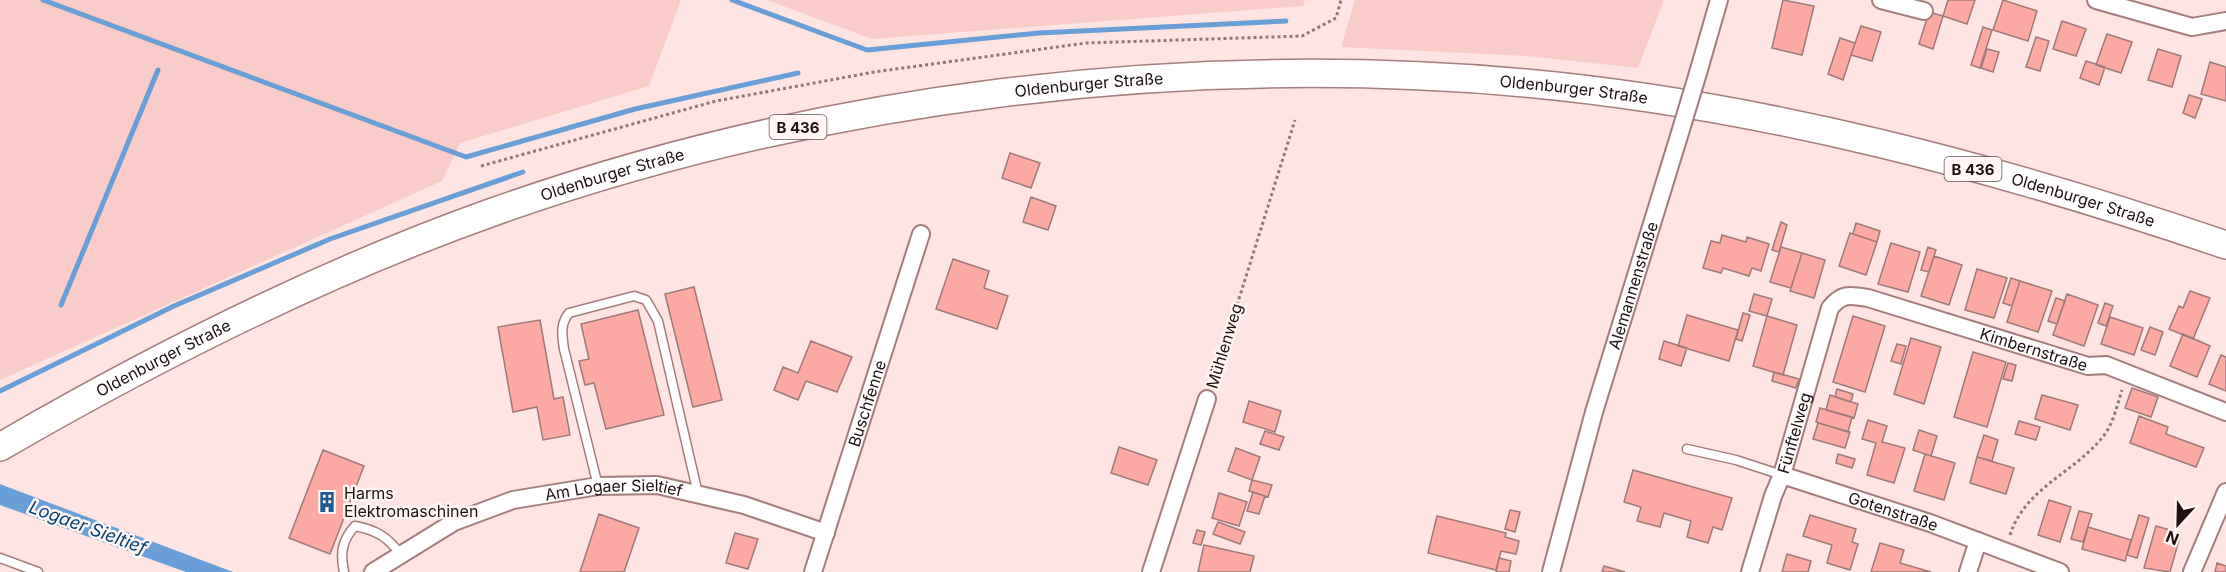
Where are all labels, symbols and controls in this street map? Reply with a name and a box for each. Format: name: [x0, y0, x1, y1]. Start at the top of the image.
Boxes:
street label: Oldenburger Straße: [1013, 68, 1164, 101]
street label: Oldenburger Straße: [1499, 71, 1649, 108]
road number: B 436: [770, 115, 826, 139]
street label: Oldenburger Straße: [538, 144, 686, 205]
road number: B 436: [1944, 157, 2002, 181]
street label: Oldenburger Straße: [2009, 168, 2158, 231]
street label: Alemannenstraße: [1604, 219, 1662, 352]
street label: Mühlenweg: [1202, 301, 1246, 391]
street label: Oldenburger Straße: [92, 315, 234, 401]
street label: Kimbernstraße: [1978, 323, 2090, 375]
street label: Buschfenne: [844, 357, 890, 449]
street label: Fünftelweg: [1773, 390, 1815, 476]
street label: Am Logaer Sieltief: [543, 475, 685, 505]
place label: Harms Elektromaschinen: [344, 483, 478, 521]
street label: Gotenstraße: [1846, 487, 1941, 535]
building icon: Harms Elektromaschinen: [315, 490, 339, 514]
north arrow: [2148, 494, 2208, 554]
water label: Logaer Sieltief: [26, 496, 151, 558]
text: N: [2163, 526, 2182, 549]

